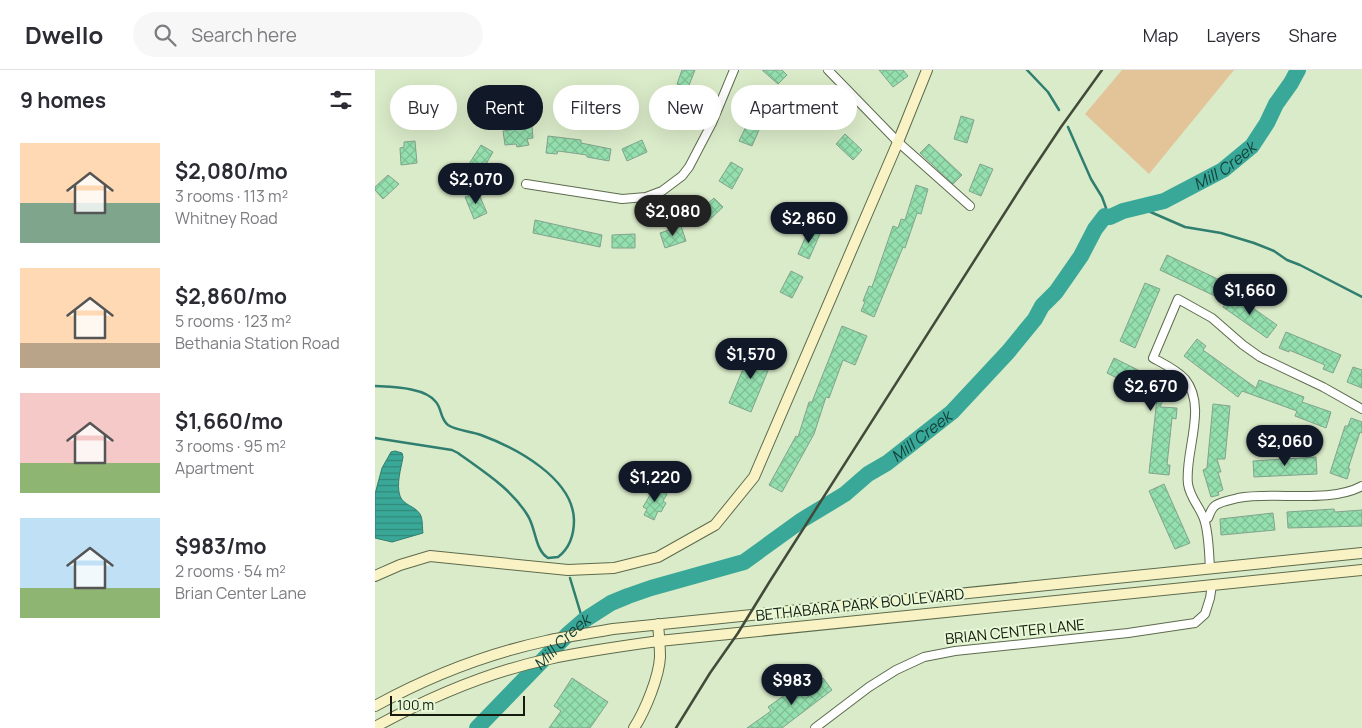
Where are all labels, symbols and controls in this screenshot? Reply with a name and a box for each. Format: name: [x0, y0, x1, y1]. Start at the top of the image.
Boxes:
search box: [133, 12, 483, 57]
text: Dwello: [25, 18, 103, 51]
icon: search: [151, 21, 179, 49]
text: Search here: [191, 22, 297, 48]
text: Map: [1143, 23, 1178, 47]
text: Layers: [1206, 23, 1260, 47]
text: Share: [1288, 23, 1337, 47]
chip: Buy: [390, 85, 457, 130]
chip: Rent: [467, 85, 543, 130]
chip: Filters: [553, 85, 639, 130]
chip: New: [649, 85, 721, 130]
chip: Apartment: [731, 85, 857, 130]
text: 9 homes: [20, 86, 106, 114]
icon: filters: [327, 86, 355, 114]
water label: Mill Creek: [1189, 135, 1262, 195]
text: $2,080/mo: [175, 157, 288, 185]
pin: $2,070: [435, 162, 517, 205]
icon: home: [60, 163, 120, 223]
text: $2,070: [449, 168, 503, 190]
text: 3 rooms · 113 m²: [175, 185, 288, 207]
pin: $2,080: [632, 194, 714, 237]
text: $2,080: [645, 200, 701, 222]
pin: $2,860: [768, 202, 850, 244]
text: Whitney Road: [175, 207, 278, 229]
text: $2,860: [782, 207, 836, 229]
pin: $1,660: [1209, 274, 1291, 316]
text: $1,660: [1224, 279, 1276, 301]
text: $2,860/mo: [175, 282, 287, 310]
icon: home: [60, 288, 120, 348]
text: 5 rooms · 123 m²: [175, 310, 291, 332]
text: Bethania Station Road: [175, 332, 340, 354]
pin: $1,570: [710, 338, 792, 380]
text: $1,570: [726, 343, 776, 365]
pin: $2,670: [1110, 370, 1192, 412]
text: $2,670: [1124, 375, 1178, 397]
water label: Mill Creek: [886, 404, 958, 467]
text: $1,660/mo: [175, 407, 283, 435]
icon: home: [60, 413, 120, 473]
pin: $2,060: [1244, 424, 1326, 467]
text: $2,060: [1257, 430, 1313, 452]
text: 3 rooms · 95 m²: [175, 435, 286, 457]
text: Apartment: [175, 457, 254, 479]
pin: $1,220: [614, 460, 696, 503]
text: $1,220: [630, 466, 680, 488]
text: $983/mo: [175, 532, 266, 560]
icon: home: [60, 538, 120, 598]
text: 2 rooms · 54 m²: [175, 560, 286, 582]
text: Brian Center Lane: [175, 582, 306, 604]
street label: BETHABARA PARK BOULEVARD: [755, 583, 965, 626]
water label: Mill Creek: [528, 607, 596, 674]
street label: BRIAN CENTER LANE: [944, 614, 1086, 649]
pin: $983: [762, 664, 822, 706]
text: $983: [772, 669, 812, 691]
scale bar: [390, 693, 525, 716]
text: 100 m: [397, 695, 434, 714]

